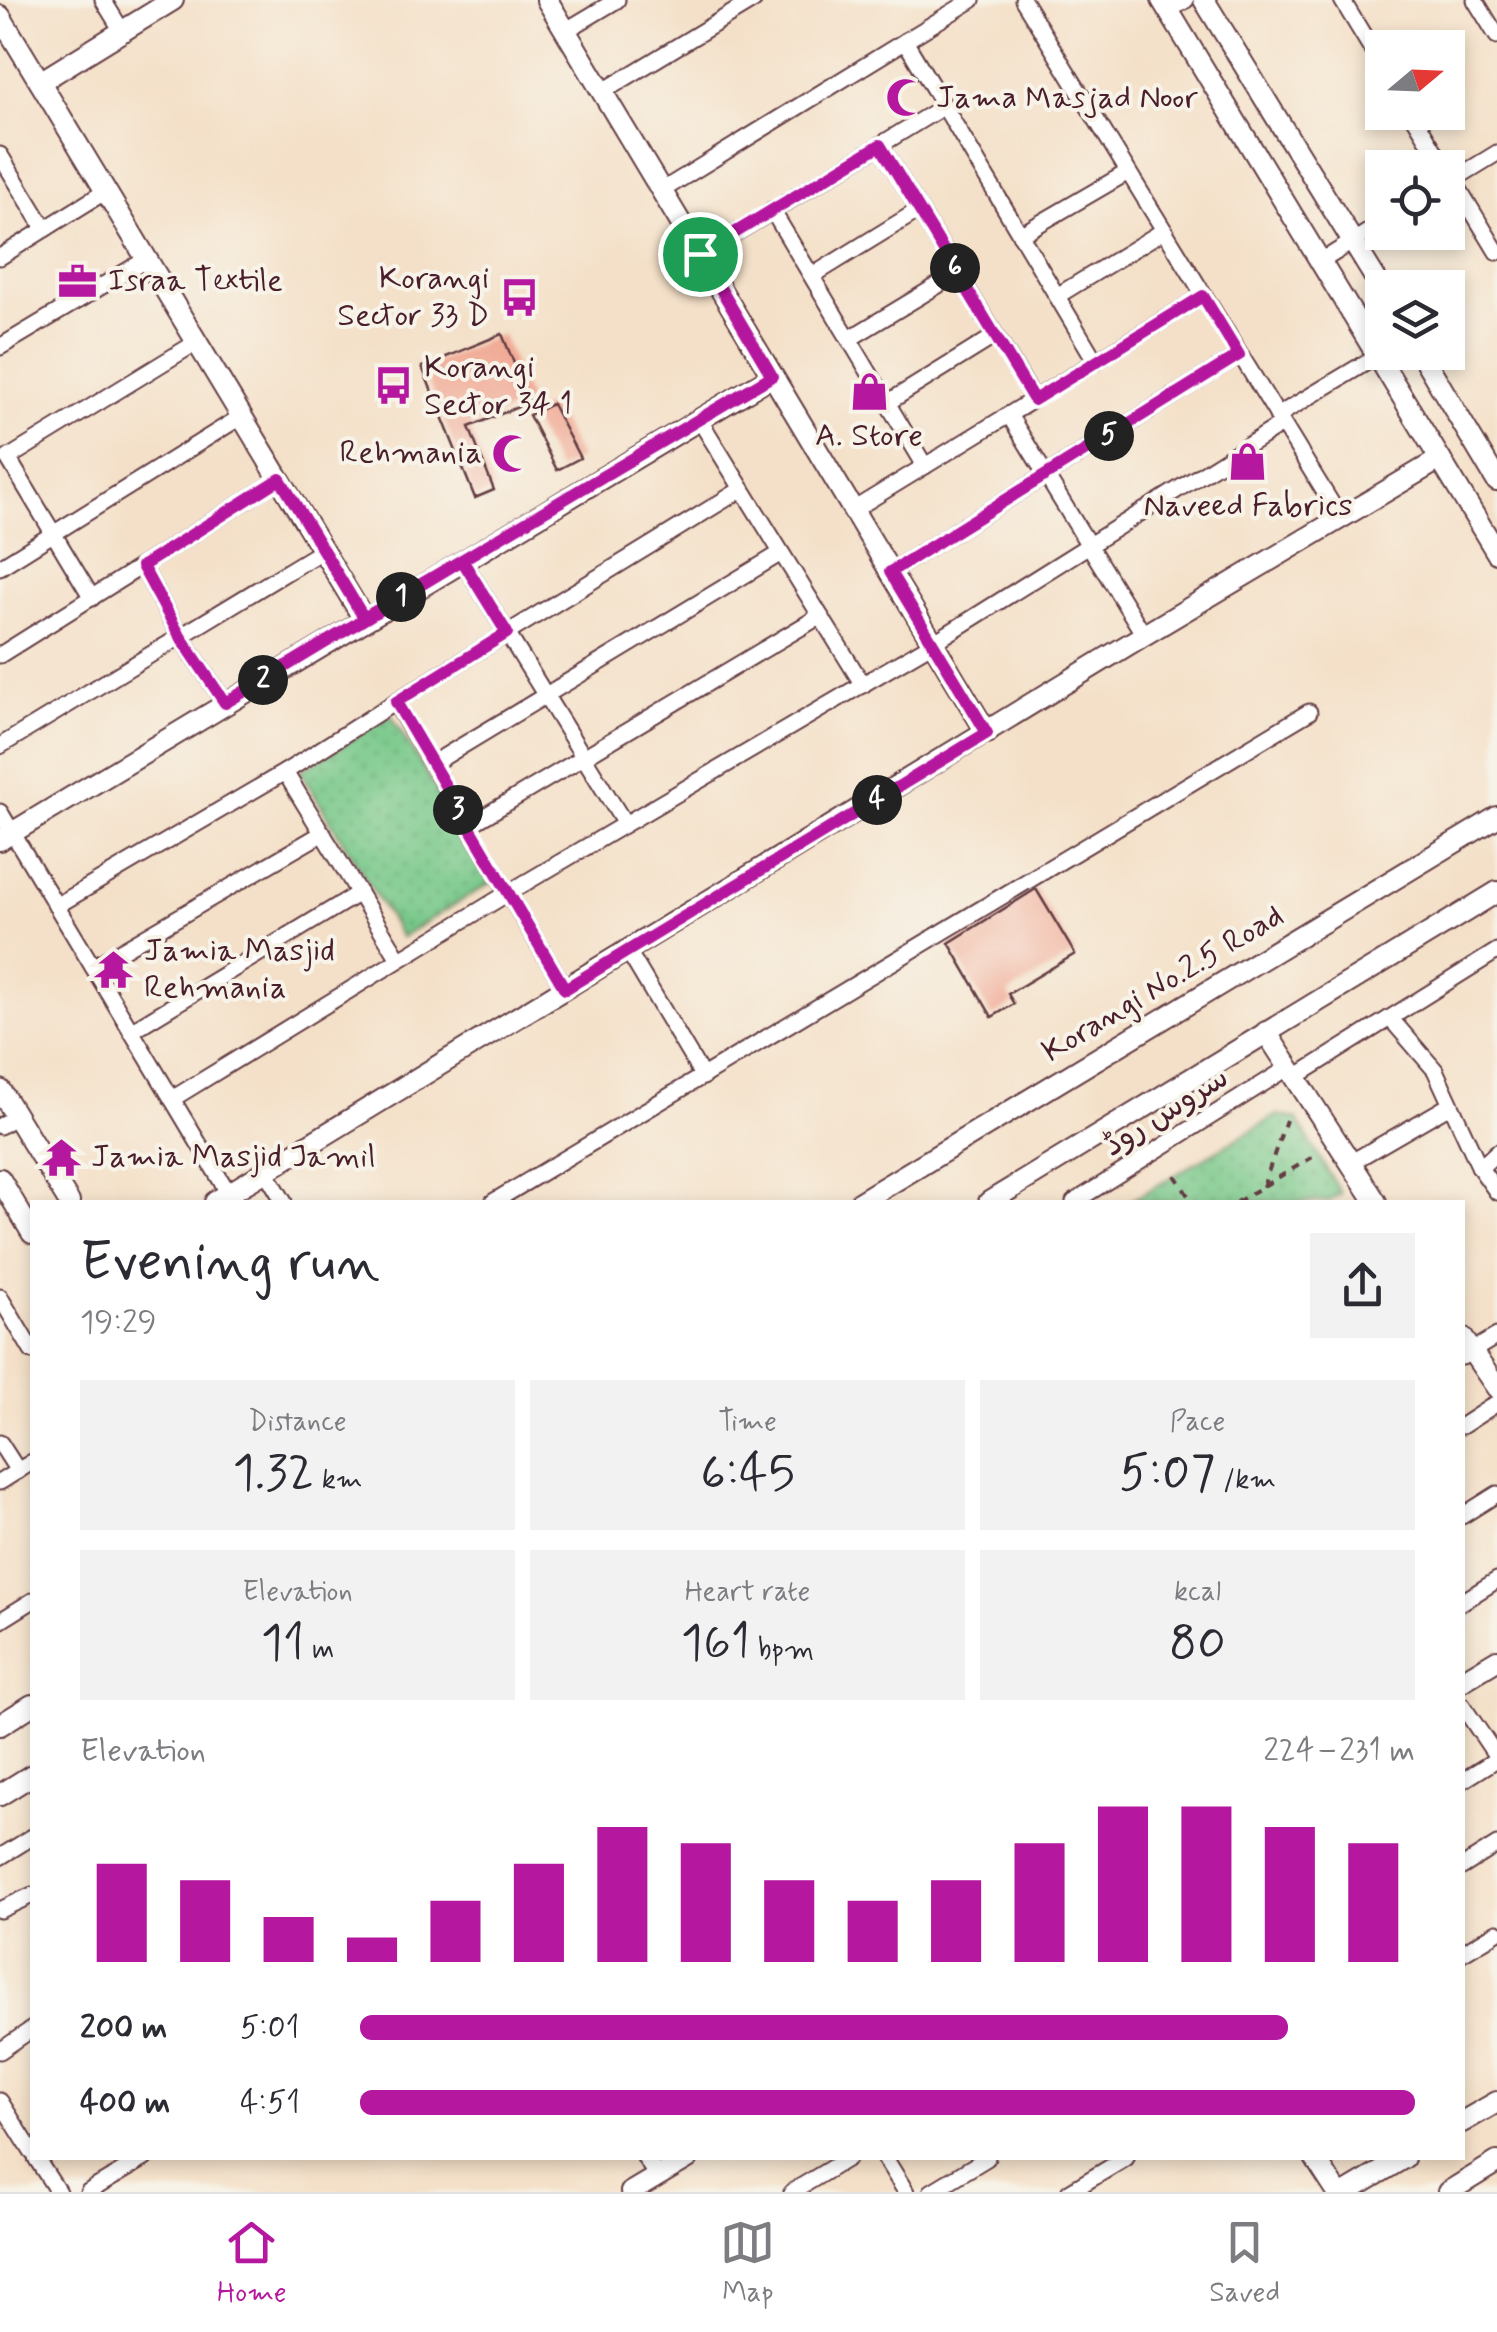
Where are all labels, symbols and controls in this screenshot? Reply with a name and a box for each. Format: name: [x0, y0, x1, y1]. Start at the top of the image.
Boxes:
north arrow: [1365, 30, 1465, 130]
map controls: [1365, 30, 1465, 370]
mosque icon: Jama Masjad Noor: [885, 77, 927, 119]
place label: Jama Masjad Noor: [936, 77, 1198, 119]
button: locate: [1365, 150, 1465, 250]
pin: [658, 212, 743, 297]
icon: arrive: [673, 227, 728, 282]
pin: 6: [930, 243, 980, 293]
text: 6: [948, 249, 962, 286]
place label: Korangi Sector 33 D: [337, 258, 489, 337]
office icon: Israa Textile: [57, 260, 99, 302]
place label: Israa Textile: [108, 260, 283, 302]
button: layers: [1365, 270, 1465, 370]
bus stop icon: Korangi Sector 33 D: [498, 276, 540, 318]
place label: Korangi Sector 34 1: [424, 347, 572, 426]
bus stop icon: Korangi Sector 34 1: [373, 365, 415, 407]
shop icon: A. Store: [848, 370, 890, 412]
pin: 5: [1084, 411, 1134, 461]
place label: A. Store: [815, 415, 923, 457]
text: 5: [1101, 417, 1117, 454]
place label: Rehmania: [340, 432, 482, 474]
mosque icon: Rehmania: [491, 432, 533, 474]
shop icon: Naveed Fabrics: [1227, 440, 1269, 482]
place label: Naveed Fabrics: [1144, 485, 1352, 527]
pin: 1: [376, 572, 426, 622]
text: 1: [395, 578, 407, 615]
pin: 2: [238, 655, 288, 705]
text: 2: [256, 661, 270, 698]
pin: 4: [852, 775, 902, 825]
text: 4: [869, 781, 885, 818]
pin: 3: [433, 785, 483, 835]
text: 3: [452, 791, 464, 828]
street label: Korangi No.2.5 Road: [1034, 895, 1292, 1073]
place label: Jamia Masjid Rehmania: [144, 930, 335, 1009]
temple icon: Jamia Masjid Rehmania: [93, 948, 135, 990]
street label: سروس روڈ: [1095, 1057, 1237, 1167]
temple icon: Jamia Masjid Jamil: [40, 1136, 82, 1178]
place label: Jamia Masjid Jamil: [91, 1136, 376, 1178]
text: Evening run: [80, 1228, 380, 1300]
button: share: [1310, 1233, 1415, 1338]
text: 19:29: [80, 1302, 157, 1344]
text: Distance: [248, 1404, 347, 1441]
text: Time: [718, 1404, 777, 1441]
text: Pace: [1170, 1404, 1225, 1441]
text: 1.32: [232, 1441, 314, 1507]
text: 6:45: [700, 1441, 795, 1507]
text: 5:07: [1119, 1441, 1215, 1507]
text: km: [314, 1462, 363, 1499]
text: /km: [1215, 1462, 1276, 1499]
text: Elevation: [242, 1574, 353, 1611]
text: Heart rate: [685, 1574, 810, 1611]
text: kcal: [1174, 1574, 1221, 1611]
text: 11: [261, 1611, 305, 1677]
text: 161: [681, 1611, 750, 1677]
text: 80: [1169, 1611, 1226, 1677]
text: m: [305, 1632, 334, 1669]
text: bpm: [750, 1632, 814, 1669]
text: Elevation: [80, 1730, 206, 1772]
text: 224–231 m: [1263, 1730, 1415, 1772]
text: 200 m: [80, 2007, 167, 2049]
text: 5:01: [240, 2007, 299, 2049]
text: 400 m: [80, 2082, 170, 2124]
text: 4:51: [240, 2082, 300, 2124]
tab: Home: [217, 2215, 287, 2312]
tab: Map: [720, 2215, 775, 2312]
tab: Saved: [1209, 2215, 1280, 2312]

